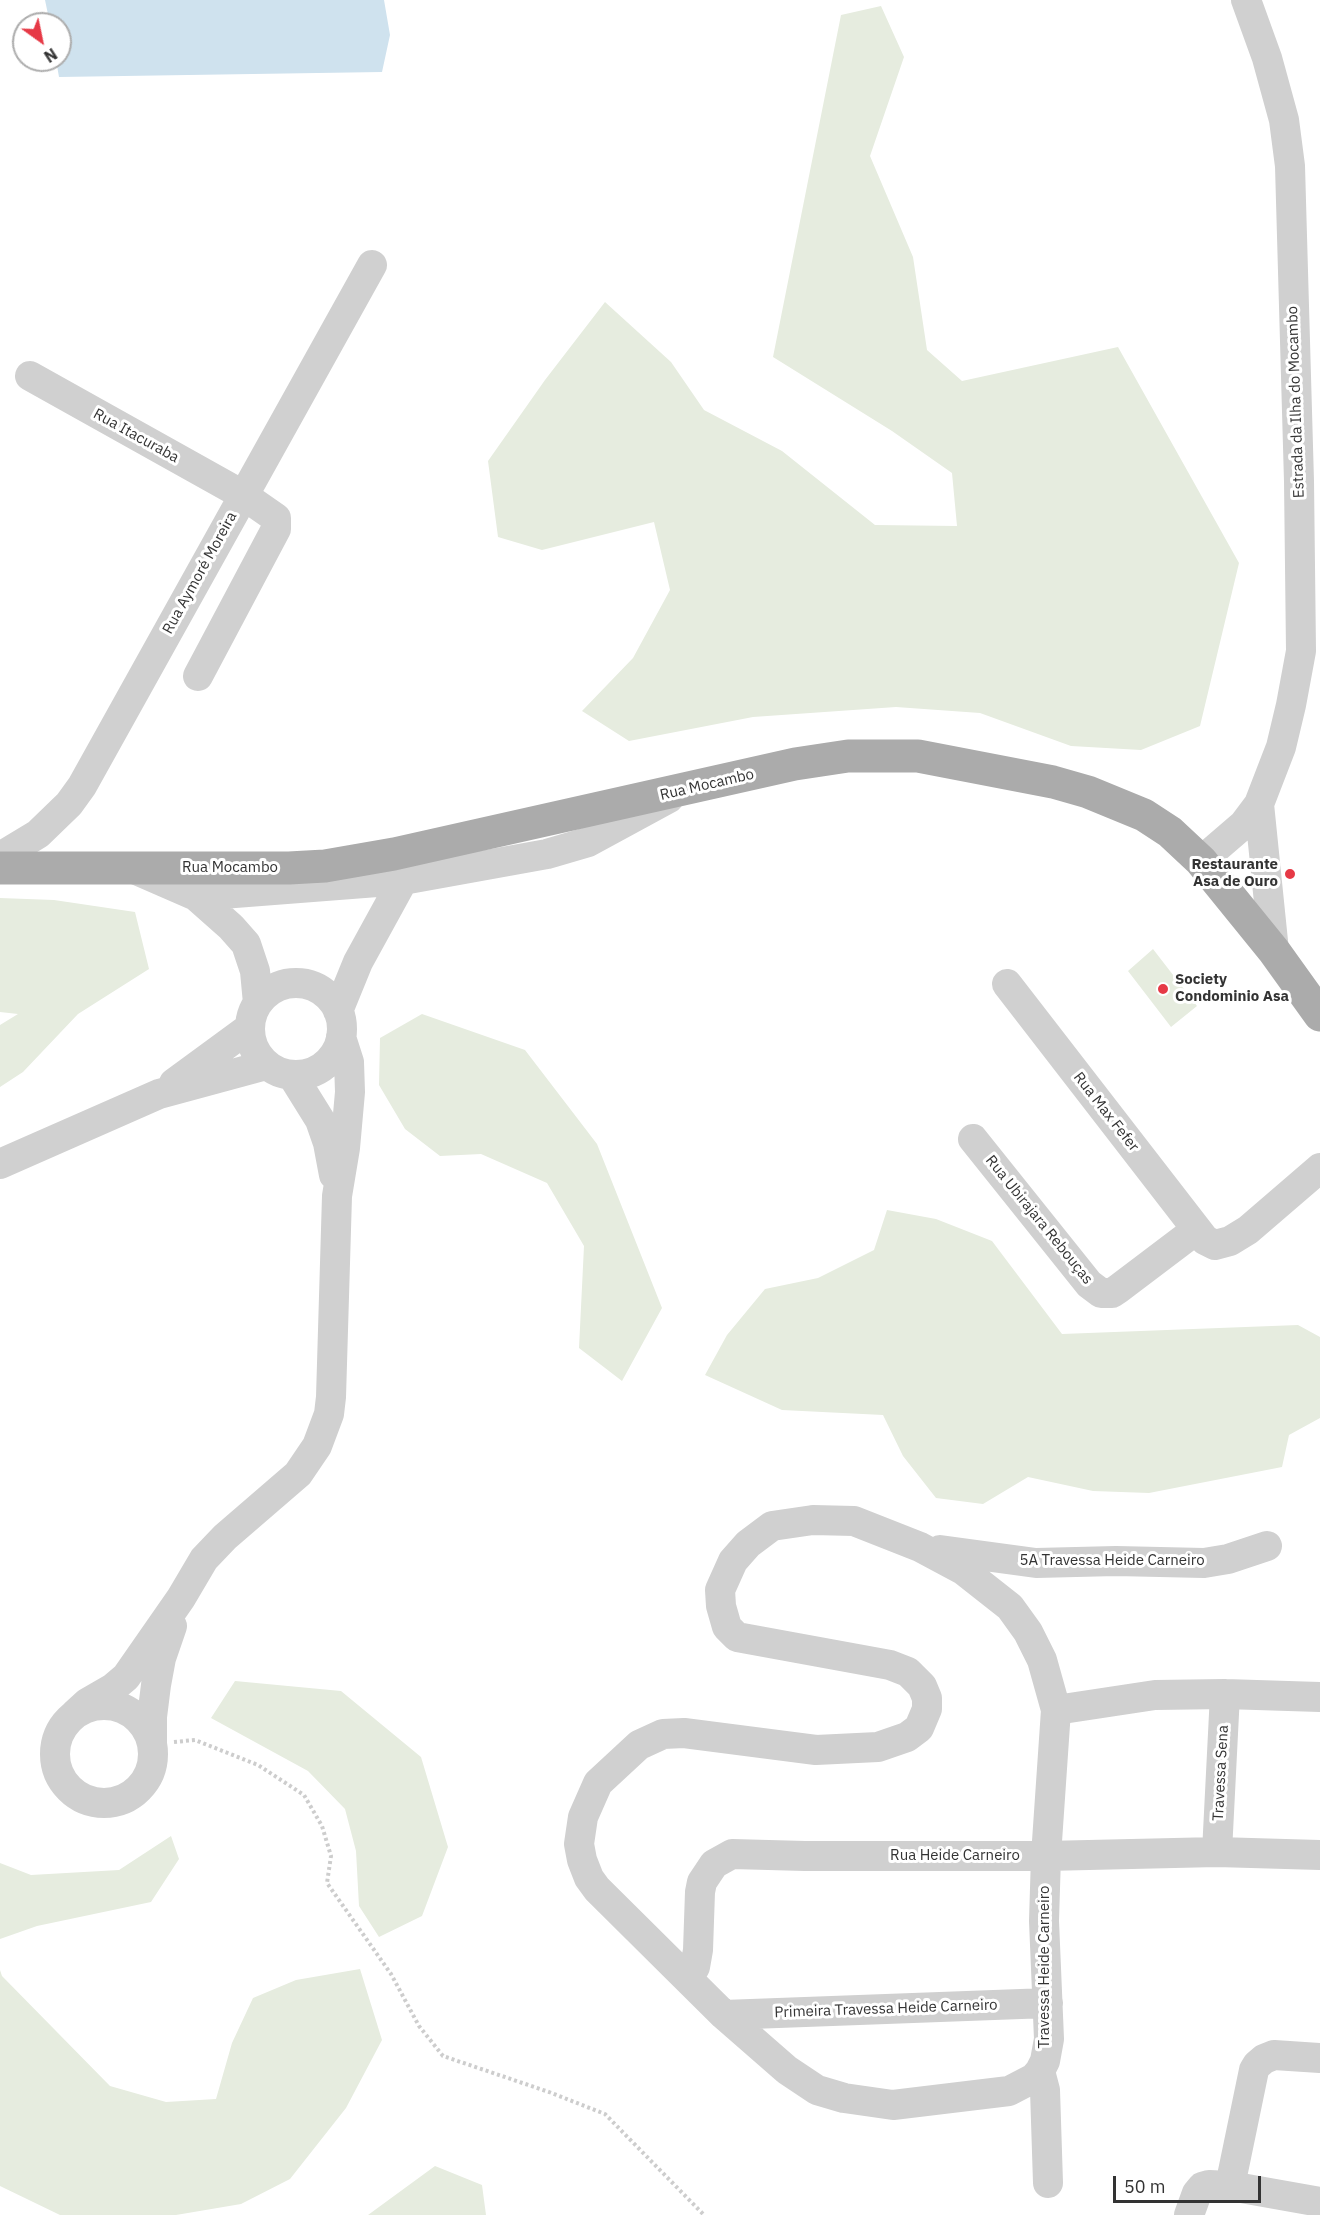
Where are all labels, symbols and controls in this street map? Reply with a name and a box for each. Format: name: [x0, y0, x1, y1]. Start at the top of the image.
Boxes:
north arrow: [12, 12, 72, 72]
text: N: [40, 44, 61, 67]
street label: Estrada da Ilha do Mocambo: [1284, 306, 1308, 498]
street label: Rua Itacuraba: [90, 405, 182, 467]
street label: Rua Aymoré Moreira: [159, 509, 241, 637]
street label: Rua Mocambo: [658, 765, 756, 805]
place label: Restaurante Asa de Ouro: [1192, 856, 1278, 891]
street label: Rua Mocambo: [182, 859, 278, 877]
marker: Restaurante Asa de Ouro: [1283, 867, 1297, 881]
place label: Society Condominio Asa: [1175, 971, 1289, 1006]
marker: Society Condominio Asa: [1156, 982, 1170, 996]
street label: Rua Max Fefer: [1069, 1069, 1143, 1155]
street label: Rua Ubirajara Rebouças: [981, 1152, 1097, 1288]
street label: 5A Travessa Heide Carneiro: [1019, 1552, 1205, 1570]
street label: Travessa Sena: [1209, 1724, 1233, 1822]
street label: Rua Heide Carneiro: [890, 1847, 1020, 1865]
street label: Travessa Heide Carneiro: [1036, 1885, 1054, 2049]
street label: Primeira Travessa Heide Carneiro: [774, 1996, 998, 2022]
scale bar: [1116, 2164, 1264, 2202]
text: 50 m: [1124, 2175, 1166, 2198]

